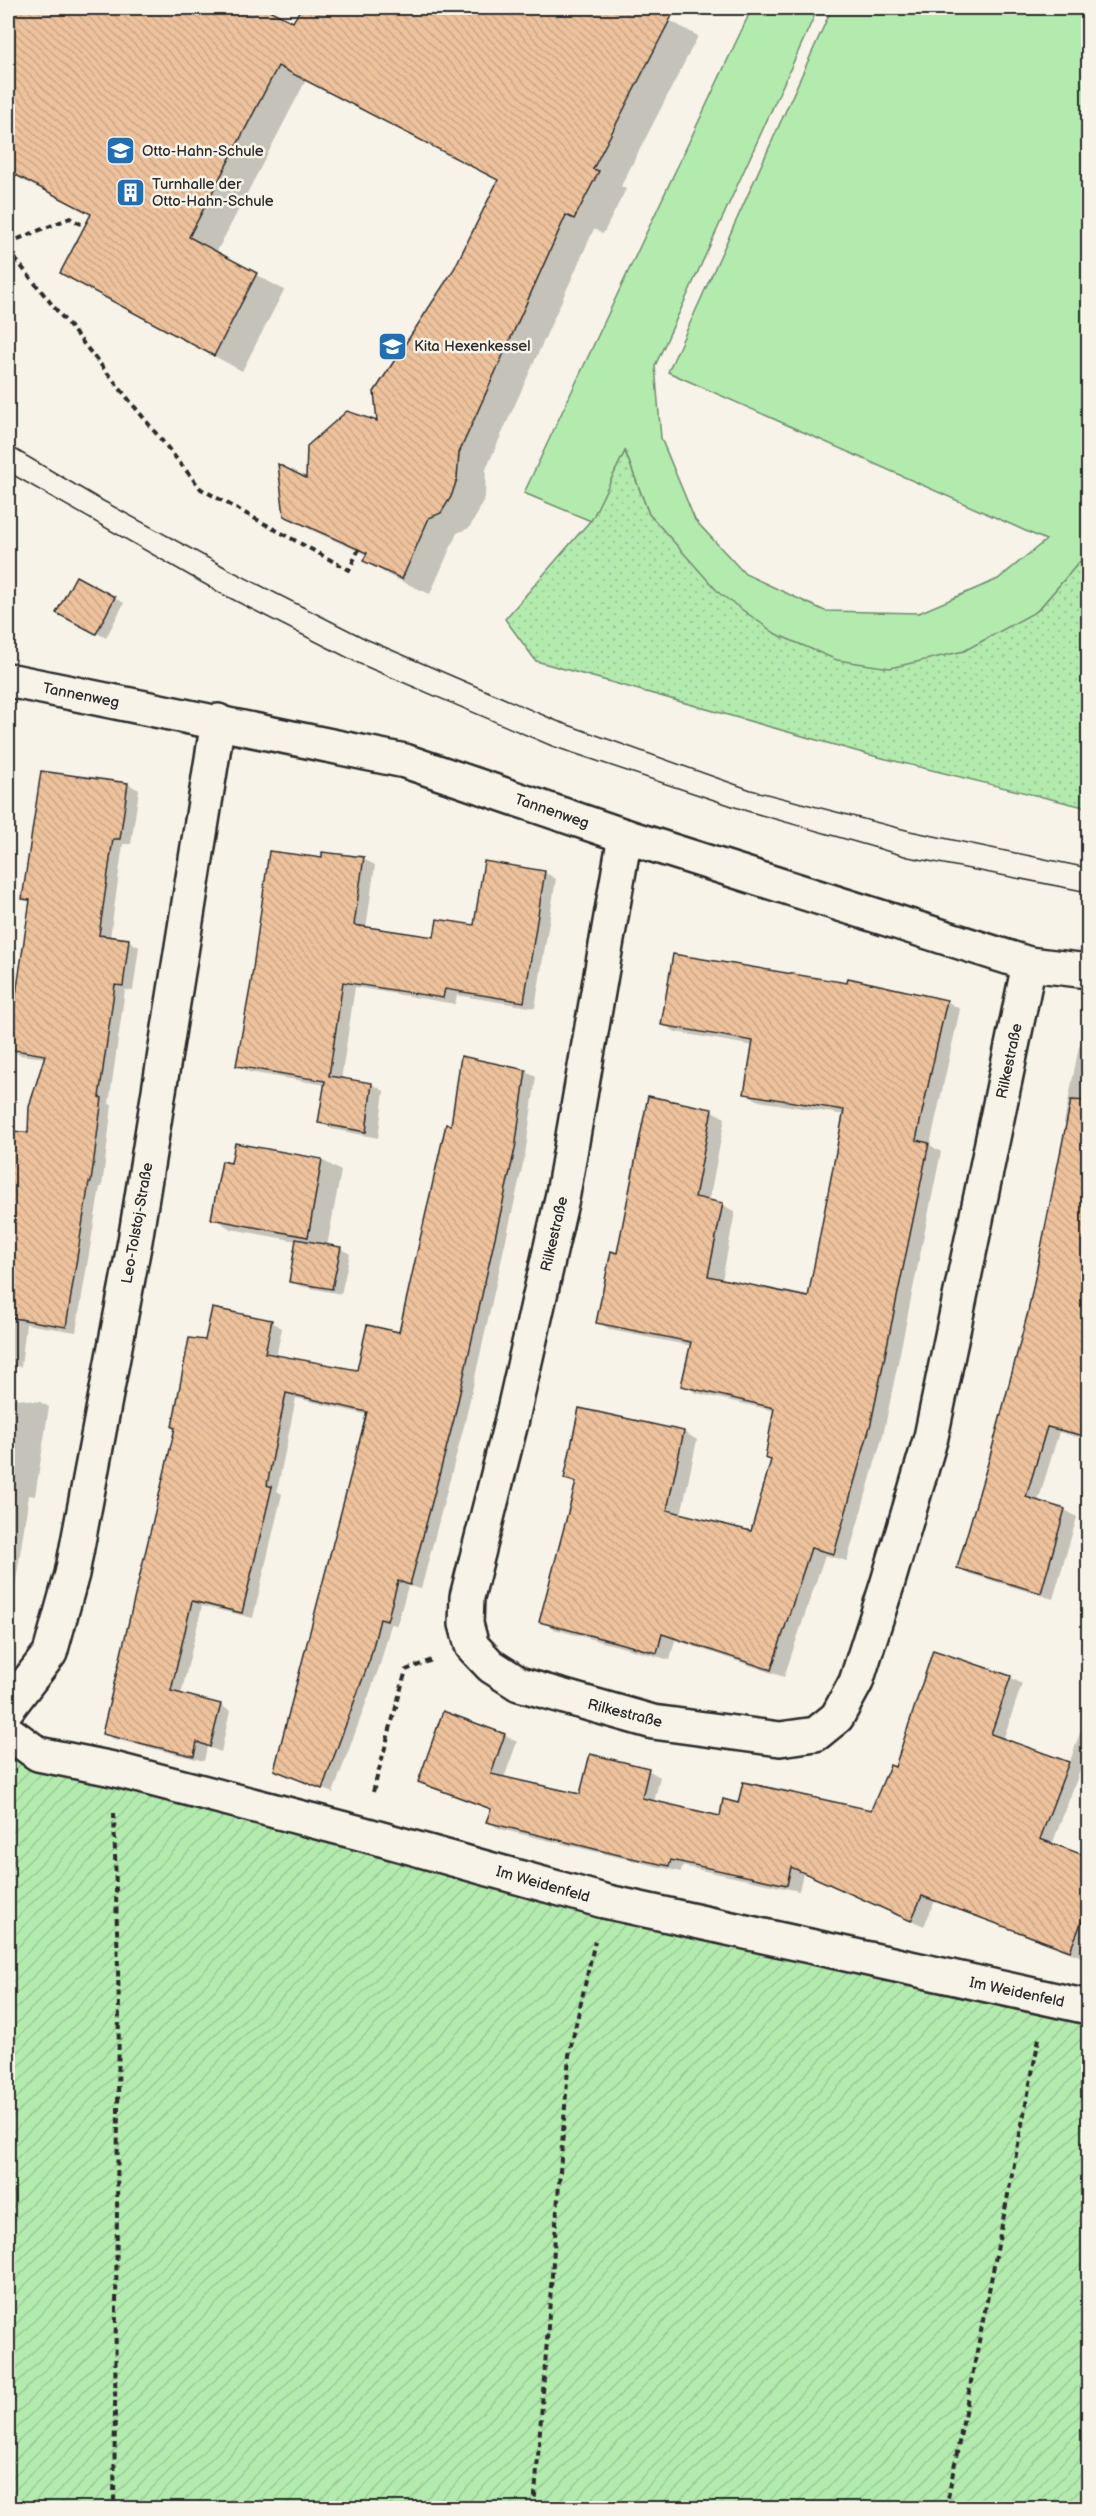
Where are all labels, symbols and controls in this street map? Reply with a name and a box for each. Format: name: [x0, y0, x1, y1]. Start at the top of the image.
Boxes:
school or university icon: Otto-Hahn-Schule: [105, 135, 137, 167]
place label: Otto-Hahn-Schule: [142, 142, 264, 161]
place label: Turnhalle der Otto-Hahn-Schule: [152, 175, 274, 211]
building icon: Turnhalle der Otto-Hahn-Schule: [115, 177, 147, 209]
school or university icon: Kita Hexenkessel: [377, 330, 409, 362]
place label: Kita Hexenkessel: [414, 337, 531, 356]
street label: Tannenweg: [41, 679, 121, 712]
street label: Tannenweg: [512, 790, 592, 833]
street label: Rilkestraße: [992, 1022, 1027, 1100]
street label: Leo-Tolstoj-Straße: [117, 1161, 158, 1285]
street label: Rilkestraße: [537, 1195, 572, 1273]
street label: Rilkestraße: [586, 1695, 664, 1732]
street label: Im Weidenfeld: [494, 1862, 592, 1907]
street label: Im Weidenfeld: [968, 1973, 1066, 2012]

